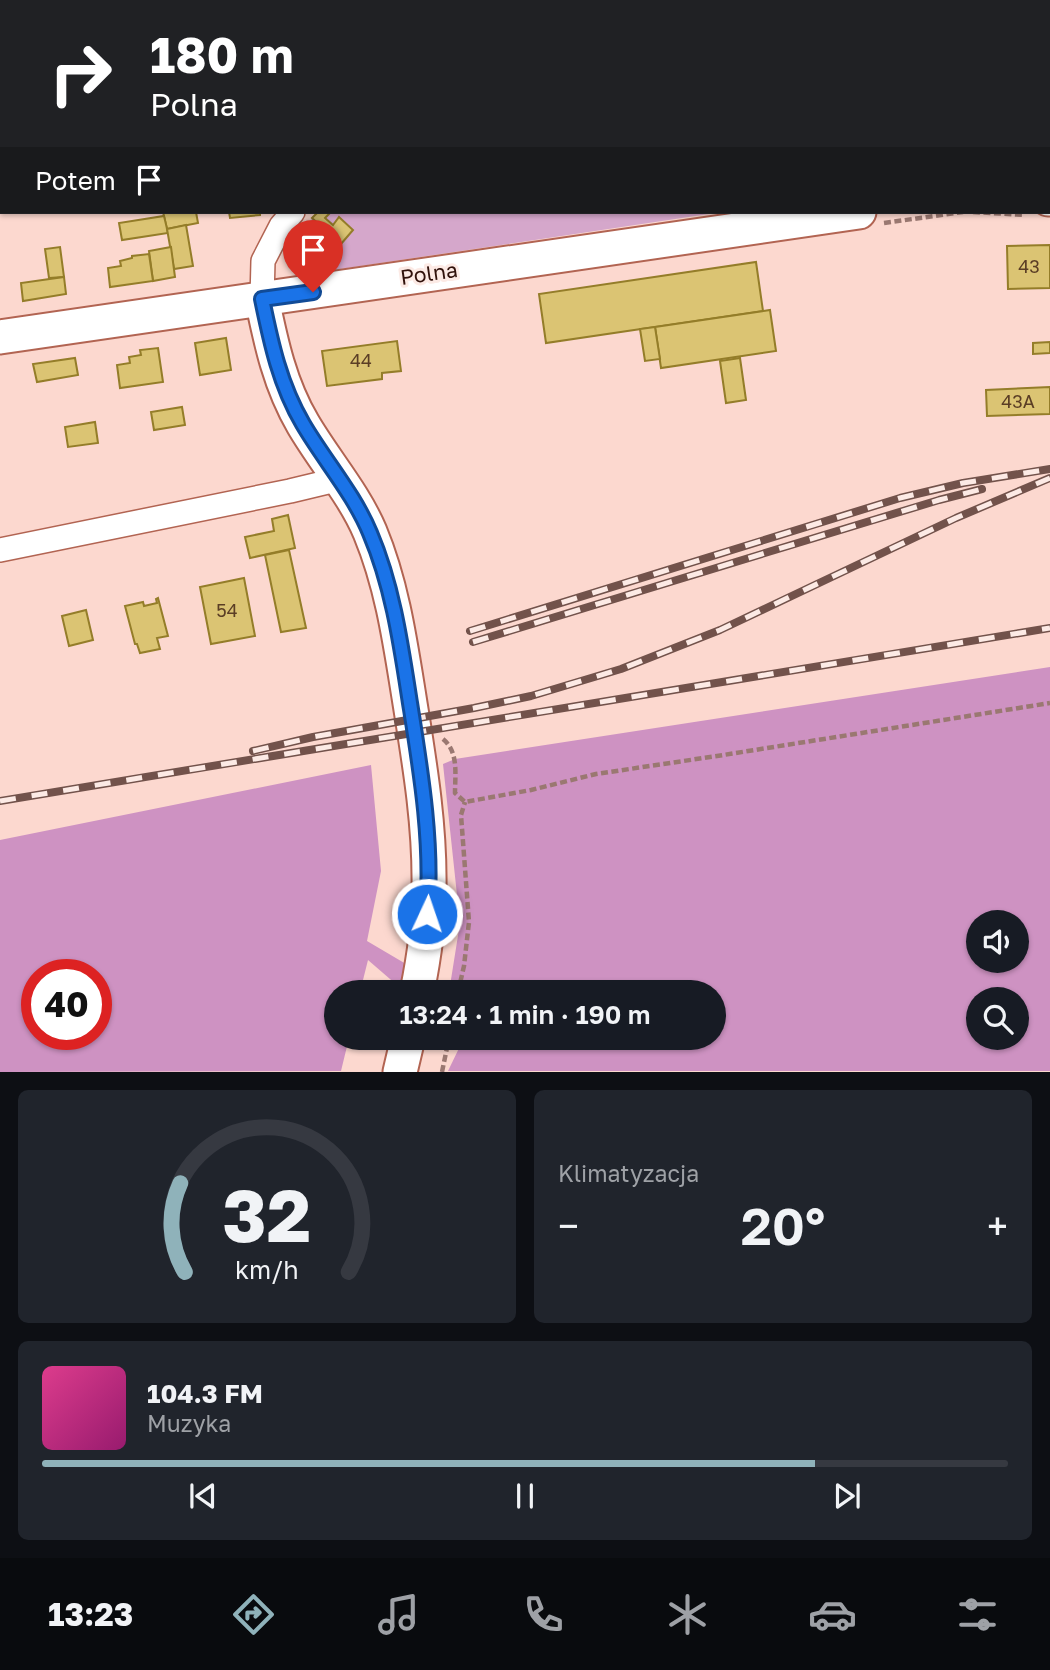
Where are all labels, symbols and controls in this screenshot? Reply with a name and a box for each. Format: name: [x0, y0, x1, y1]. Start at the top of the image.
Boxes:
text: 180 m: [150, 25, 294, 84]
icon: right: [35, 28, 126, 119]
text: Polna: [150, 85, 238, 123]
icon: arrive: [130, 161, 168, 199]
text: Potem: [35, 165, 116, 196]
pin: [283, 220, 343, 292]
icon: arrive: [294, 231, 332, 269]
house number: 43: [1018, 255, 1040, 277]
street label: Polna: [399, 256, 459, 290]
house number: 44: [350, 349, 372, 371]
house number: 43A: [1001, 390, 1035, 412]
house number: 54: [216, 599, 238, 621]
position arrow: [390, 877, 464, 951]
map controls: [966, 910, 1029, 1050]
button: sound: [966, 910, 1029, 973]
speed limit sign: 40: [21, 959, 112, 1050]
button: search: [966, 987, 1029, 1050]
text: 13:24 · 1 min · 190 m: [399, 999, 651, 1030]
text: Klimatyzacja: [558, 1159, 699, 1187]
text: 32: [223, 1172, 311, 1259]
text: 20°: [741, 1194, 825, 1256]
text: −: [558, 1203, 579, 1248]
text: +: [987, 1203, 1008, 1248]
text: km/h: [235, 1254, 299, 1285]
text: 104.3 FM: [147, 1378, 263, 1409]
text: Muzyka: [147, 1409, 231, 1437]
icon: previous: [184, 1477, 222, 1515]
icon: pause: [506, 1477, 544, 1515]
icon: next: [828, 1477, 866, 1515]
icon: directions: [229, 1590, 278, 1639]
icon: music: [374, 1590, 423, 1639]
icon: phone: [519, 1590, 568, 1639]
icon: climate: [663, 1590, 712, 1639]
icon: car: [808, 1590, 857, 1639]
icon: filters: [953, 1590, 1002, 1639]
text: 13:23: [48, 1595, 133, 1633]

